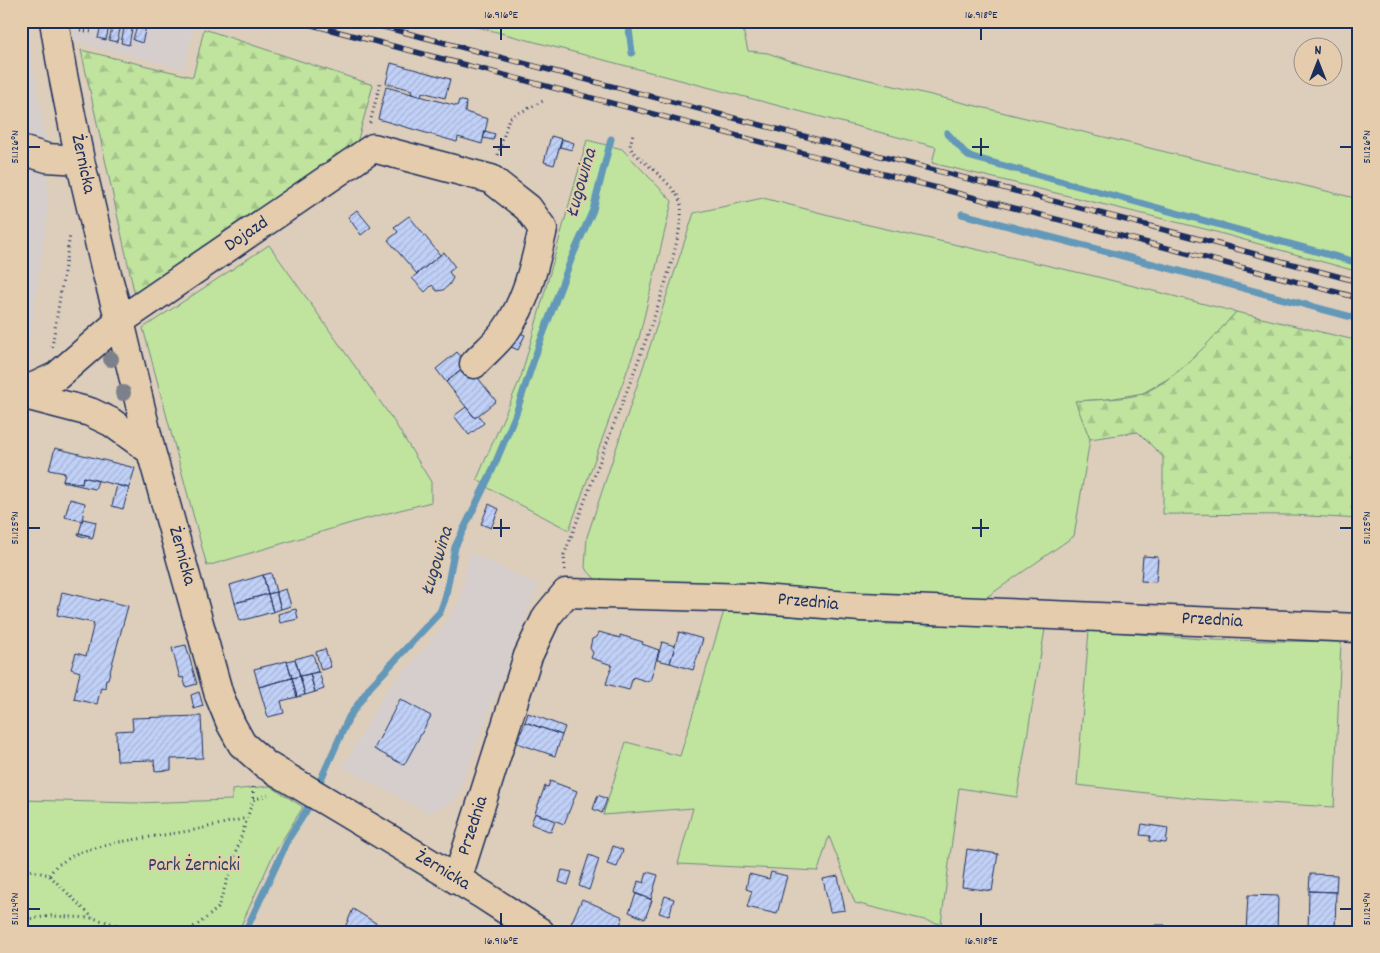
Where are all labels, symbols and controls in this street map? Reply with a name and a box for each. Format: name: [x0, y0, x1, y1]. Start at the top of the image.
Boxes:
text: 16.916°E: [484, 7, 518, 24]
text: 16.918°E: [965, 7, 998, 24]
north arrow: [1292, 38, 1342, 88]
text: N: [1315, 41, 1322, 61]
text: 51.126°N: [7, 130, 24, 164]
text: 51.126°N: [1359, 130, 1376, 164]
street label: Żernicka: [63, 132, 102, 197]
water label: Ługowina: [559, 144, 606, 220]
street label: Dojazd: [219, 210, 275, 260]
text: 51.125°N: [7, 511, 24, 545]
text: 51.125°N: [1359, 511, 1376, 545]
water label: Ługowina: [414, 522, 462, 599]
street label: Żernicka: [160, 523, 202, 590]
street label: Przednia: [776, 587, 841, 619]
street label: Przednia: [1181, 606, 1244, 636]
street label: Przednia: [452, 792, 497, 859]
street label: Żernicka: [409, 844, 476, 899]
park label: Park Żernicki: [148, 853, 240, 880]
text: 51.124°N: [7, 893, 24, 925]
text: 51.124°N: [1359, 893, 1376, 925]
text: 16.916°E: [484, 933, 518, 950]
text: 16.918°E: [965, 933, 998, 950]

